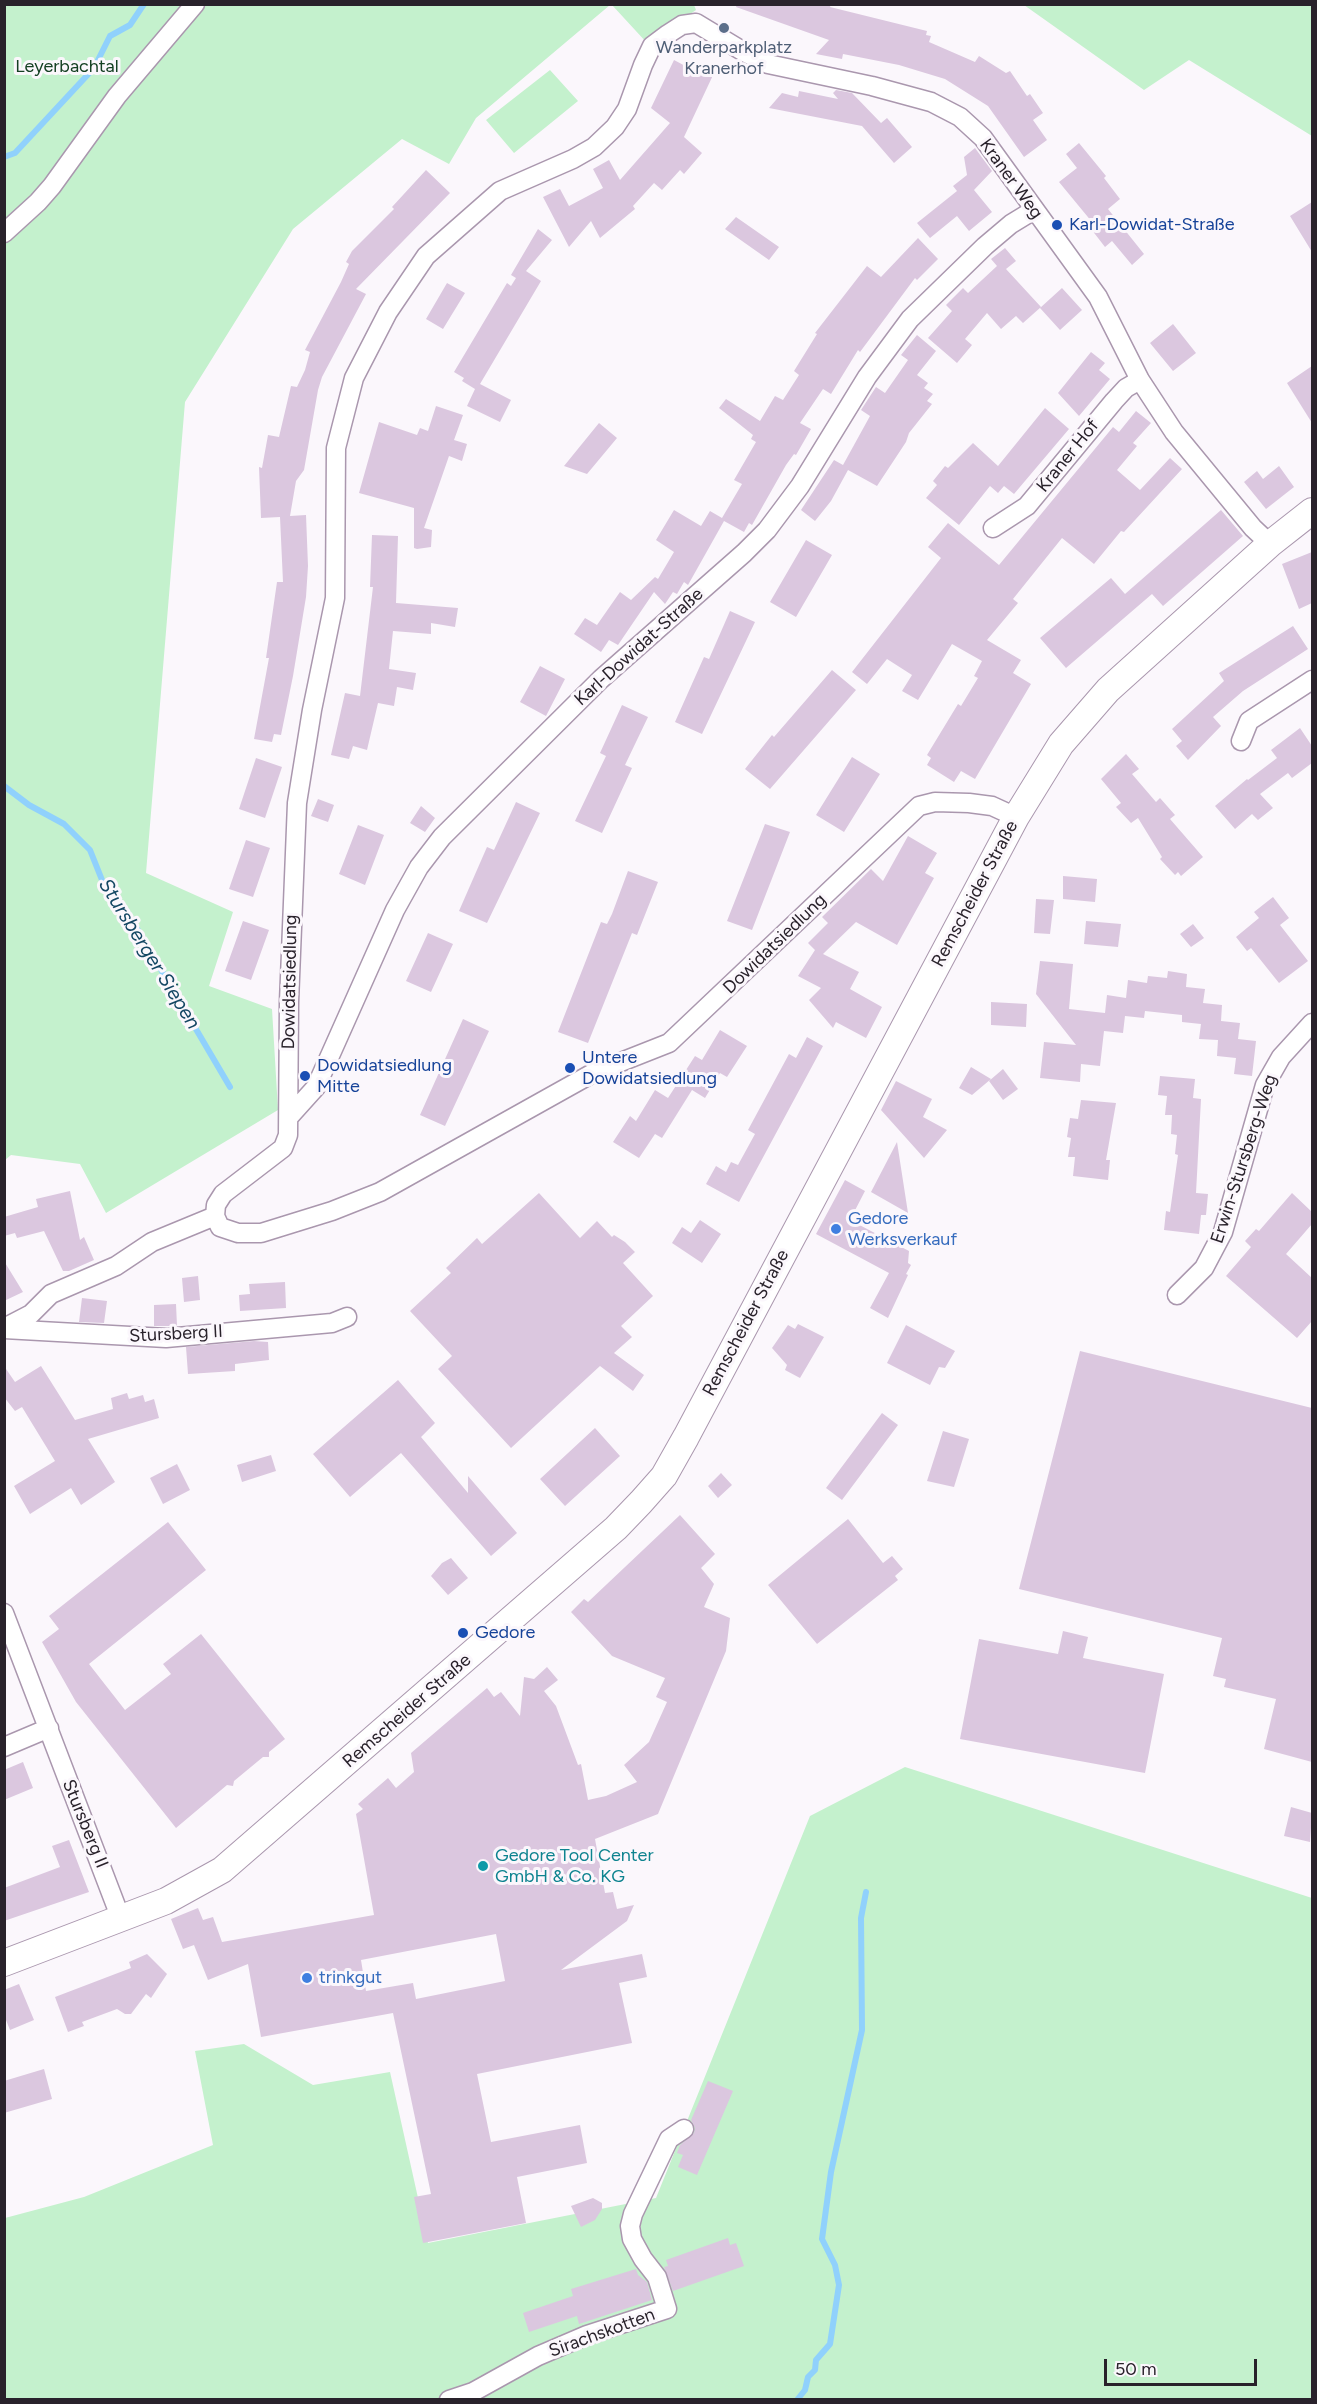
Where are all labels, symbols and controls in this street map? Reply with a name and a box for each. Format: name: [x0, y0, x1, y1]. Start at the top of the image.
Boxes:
marker: Wanderparkplatz Kranerhof: [717, 21, 731, 35]
place label: Wanderparkplatz Kranerhof: [656, 37, 792, 80]
park label: Leyerbachtal: [15, 56, 119, 78]
street label: Kraner Weg: [975, 135, 1047, 223]
place label: Karl-Dowidat-Straße: [1069, 214, 1235, 236]
marker: Karl-Dowidat-Straße: [1050, 218, 1064, 232]
street label: Kraner Hof: [1032, 415, 1104, 497]
street label: Karl-Dowidat-Straße: [570, 584, 708, 710]
street label: Remscheider Straße: [927, 817, 1023, 971]
water label: Stursberger Siepen: [93, 874, 205, 1034]
street label: Dowidatsiedlung: [719, 889, 831, 999]
street label: Dowidatsiedlung: [278, 914, 302, 1050]
place label: Untere Dowidatsiedlung: [582, 1047, 717, 1090]
place label: Dowidatsiedlung Mitte: [317, 1055, 452, 1098]
marker: Untere Dowidatsiedlung: [563, 1061, 577, 1075]
marker: Dowidatsiedlung Mitte: [298, 1069, 312, 1083]
street label: Erwin-Stursberg-Weg: [1206, 1072, 1282, 1246]
place label: Gedore Werksverkauf: [848, 1208, 957, 1250]
marker: Gedore Werksverkauf: [829, 1222, 843, 1236]
street label: Remscheider Straße: [698, 1246, 794, 1400]
street label: Stursberg II: [129, 1321, 223, 1347]
place label: Gedore: [475, 1622, 535, 1644]
marker: Gedore: [456, 1626, 470, 1640]
street label: Remscheider Straße: [339, 1650, 475, 1772]
street label: Stursberg II: [57, 1777, 113, 1871]
place label: Gedore Tool Center GmbH & Co. KG: [495, 1845, 653, 1888]
marker: Gedore Tool Center GmbH & Co. KG: [476, 1859, 490, 1873]
place label: trinkgut: [319, 1967, 382, 1989]
marker: trinkgut: [300, 1971, 314, 1985]
street label: Sirachskotten: [546, 2304, 658, 2362]
scale bar: [1107, 2347, 1260, 2385]
text: 50 m: [1115, 2358, 1157, 2380]

